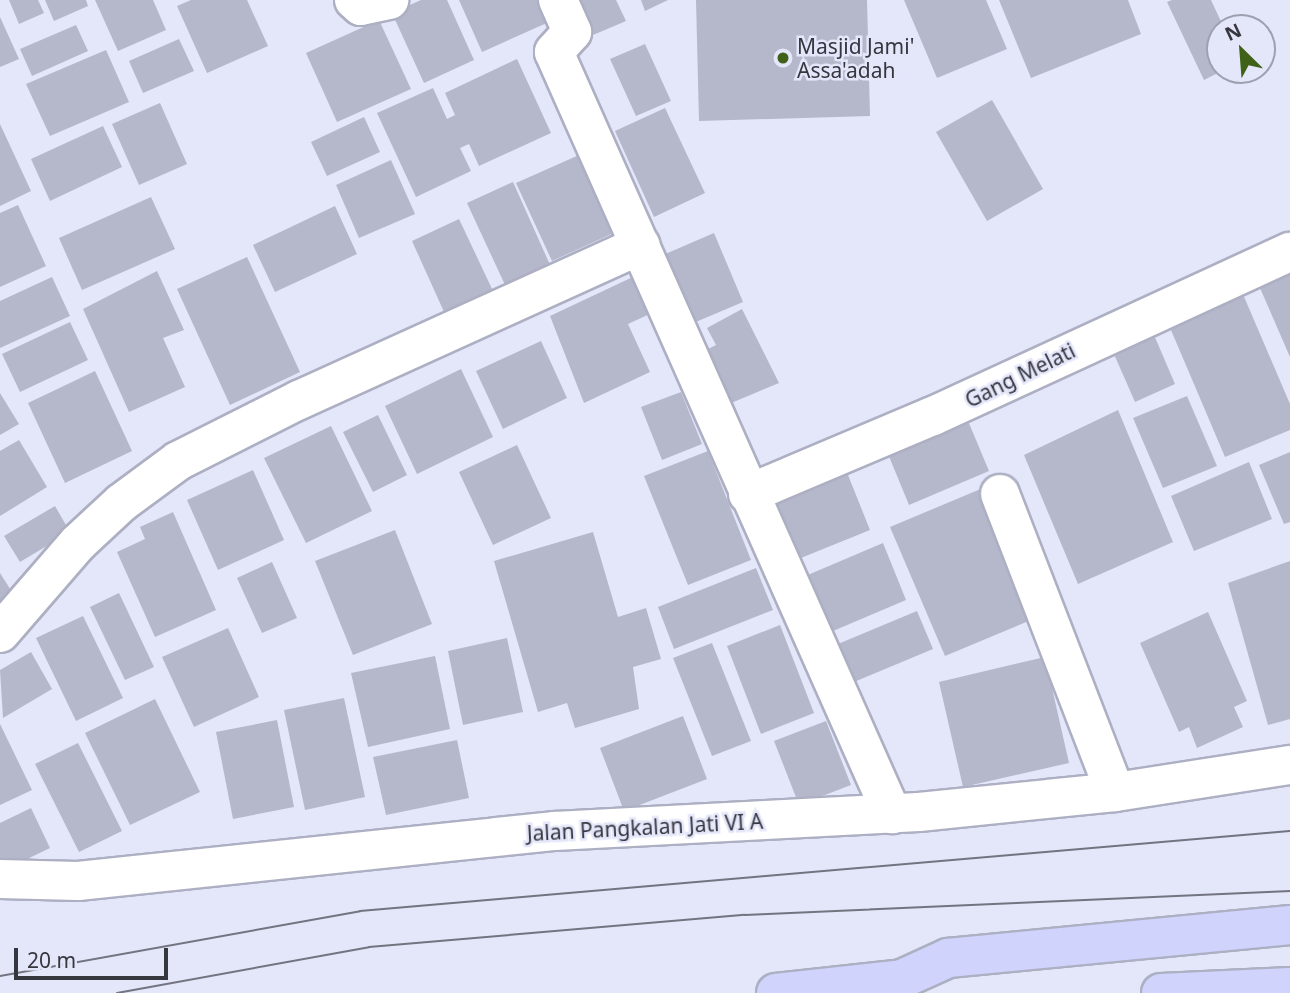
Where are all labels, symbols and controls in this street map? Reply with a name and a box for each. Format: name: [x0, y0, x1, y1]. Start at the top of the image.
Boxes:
north arrow: [1206, 14, 1276, 84]
text: N: [1220, 17, 1245, 47]
place label: Masjid Jami' Assa'adah: [797, 33, 914, 83]
marker: Masjid Jami' Assa'adah: [775, 50, 791, 66]
street label: Gang Melati: [961, 337, 1079, 413]
street label: Jalan Pangkalan Jati VI A: [526, 808, 764, 846]
scale bar: [18, 934, 172, 978]
text: 20 m: [27, 946, 76, 974]

